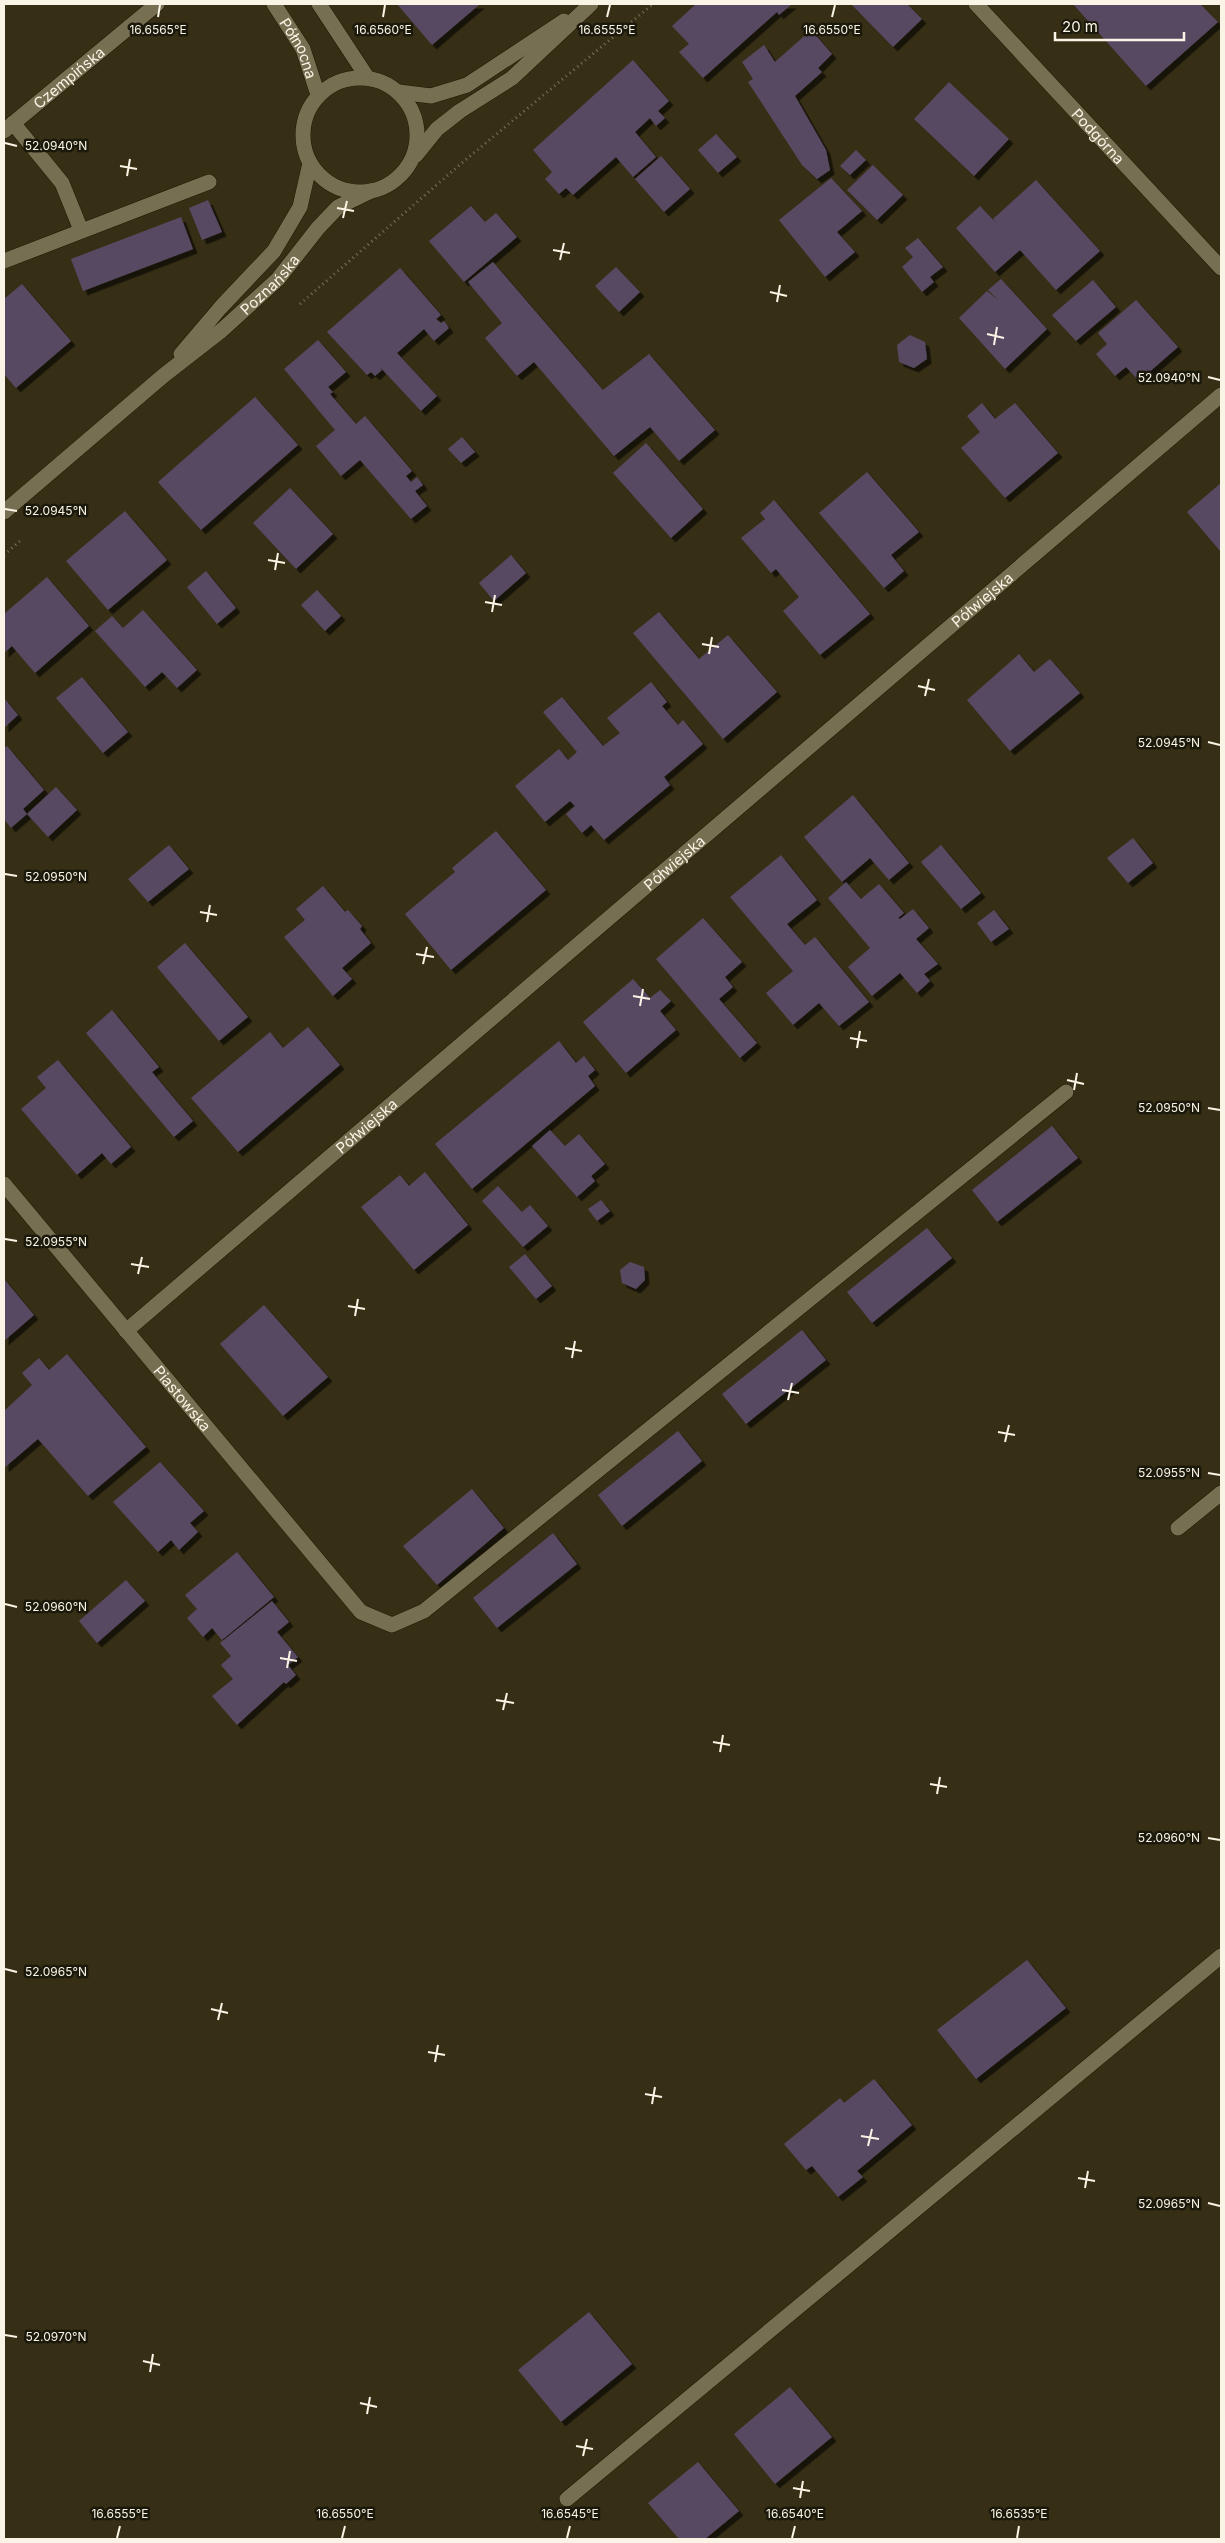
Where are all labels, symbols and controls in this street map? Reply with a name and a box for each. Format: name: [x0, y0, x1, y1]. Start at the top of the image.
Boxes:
scale bar: [1055, 10, 1184, 42]
street label: Północna: [276, 14, 321, 81]
text: 20 m: [1062, 17, 1098, 36]
text: 16.6565°E: [129, 22, 187, 37]
text: 16.6560°E: [354, 22, 412, 37]
text: 16.6555°E: [578, 22, 636, 37]
text: 16.6550°E: [803, 22, 861, 37]
street label: Czempińska: [29, 42, 108, 113]
street label: Podgórna: [1068, 104, 1129, 168]
text: 52.0940°N: [25, 138, 87, 153]
street label: Poznańska: [236, 250, 303, 319]
text: 52.0940°N: [1138, 370, 1200, 385]
text: 52.0945°N: [25, 503, 87, 518]
street label: Półwiejska: [947, 568, 1017, 631]
text: 52.0945°N: [1138, 735, 1200, 750]
street label: Półwiejska: [639, 831, 709, 894]
text: 52.0950°N: [25, 869, 87, 884]
street label: Półwiejska: [332, 1094, 401, 1157]
text: 52.0950°N: [1138, 1100, 1200, 1115]
text: 52.0955°N: [25, 1234, 87, 1249]
street label: Piastowska: [150, 1361, 216, 1435]
text: 52.0955°N: [1138, 1465, 1200, 1480]
text: 52.0960°N: [25, 1599, 87, 1614]
text: 52.0960°N: [1138, 1830, 1200, 1845]
text: 52.0965°N: [25, 1964, 87, 1979]
text: 52.0965°N: [1138, 2196, 1200, 2211]
text: 52.0970°N: [25, 2329, 87, 2344]
text: 16.6555°E: [91, 2506, 149, 2521]
text: 16.6550°E: [316, 2506, 374, 2521]
text: 16.6545°E: [541, 2506, 599, 2521]
text: 16.6540°E: [766, 2506, 824, 2521]
text: 16.6535°E: [990, 2506, 1048, 2521]

